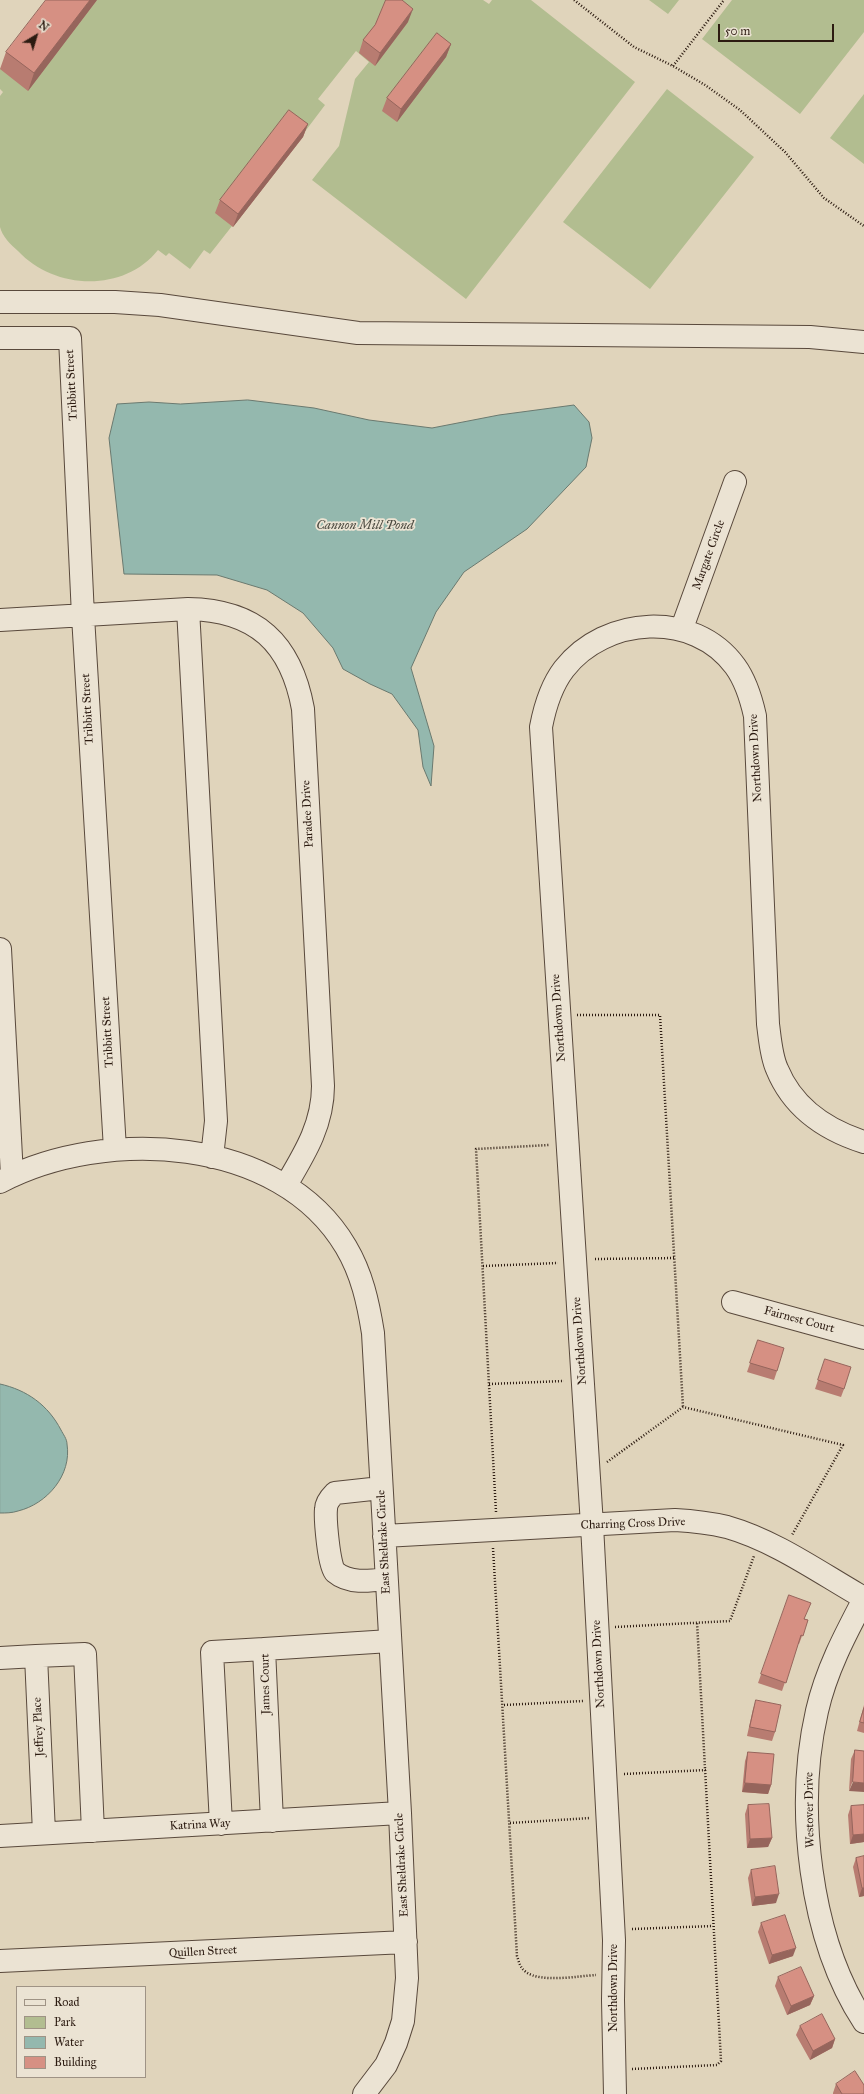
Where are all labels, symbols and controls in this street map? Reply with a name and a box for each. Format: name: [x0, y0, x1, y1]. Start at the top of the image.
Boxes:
north arrow: [16, 16, 56, 56]
scale bar: [720, 16, 836, 42]
text: N: [36, 18, 51, 34]
text: 50 m: [725, 24, 750, 38]
street label: Tribbitt Street: [63, 349, 81, 421]
water label: Cannon Mill Pond: [316, 518, 414, 534]
street label: Margate Circle: [690, 518, 728, 592]
street label: Tribbitt Street: [79, 673, 97, 745]
street label: Northdown Drive: [747, 714, 765, 802]
street label: Paradee Drive: [299, 780, 317, 848]
street label: Northdown Drive: [549, 973, 569, 1063]
street label: Tribbitt Street: [99, 996, 117, 1068]
street label: Northdown Drive: [570, 1296, 590, 1386]
street label: Fairnest Court: [762, 1304, 836, 1336]
street label: East Sheldrake Circle: [374, 1489, 394, 1595]
street label: Charring Cross Drive: [580, 1515, 686, 1533]
street label: Northdown Drive: [590, 1620, 608, 1708]
street label: James Court: [258, 1653, 274, 1715]
street label: Jeffrey Place: [30, 1697, 48, 1757]
street label: Westover Drive: [802, 1772, 818, 1848]
street label: East Sheldrake Circle: [392, 1812, 412, 1918]
street label: Katrina Way: [169, 1816, 231, 1834]
street label: Quillen Street: [168, 1943, 238, 1961]
street label: Northdown Drive: [607, 1944, 621, 2032]
legend: [16, 1986, 146, 2078]
text: Road: [54, 1995, 80, 2009]
text: Park: [54, 2015, 76, 2029]
text: Water: [54, 2035, 84, 2049]
text: Building: [54, 2055, 96, 2069]

